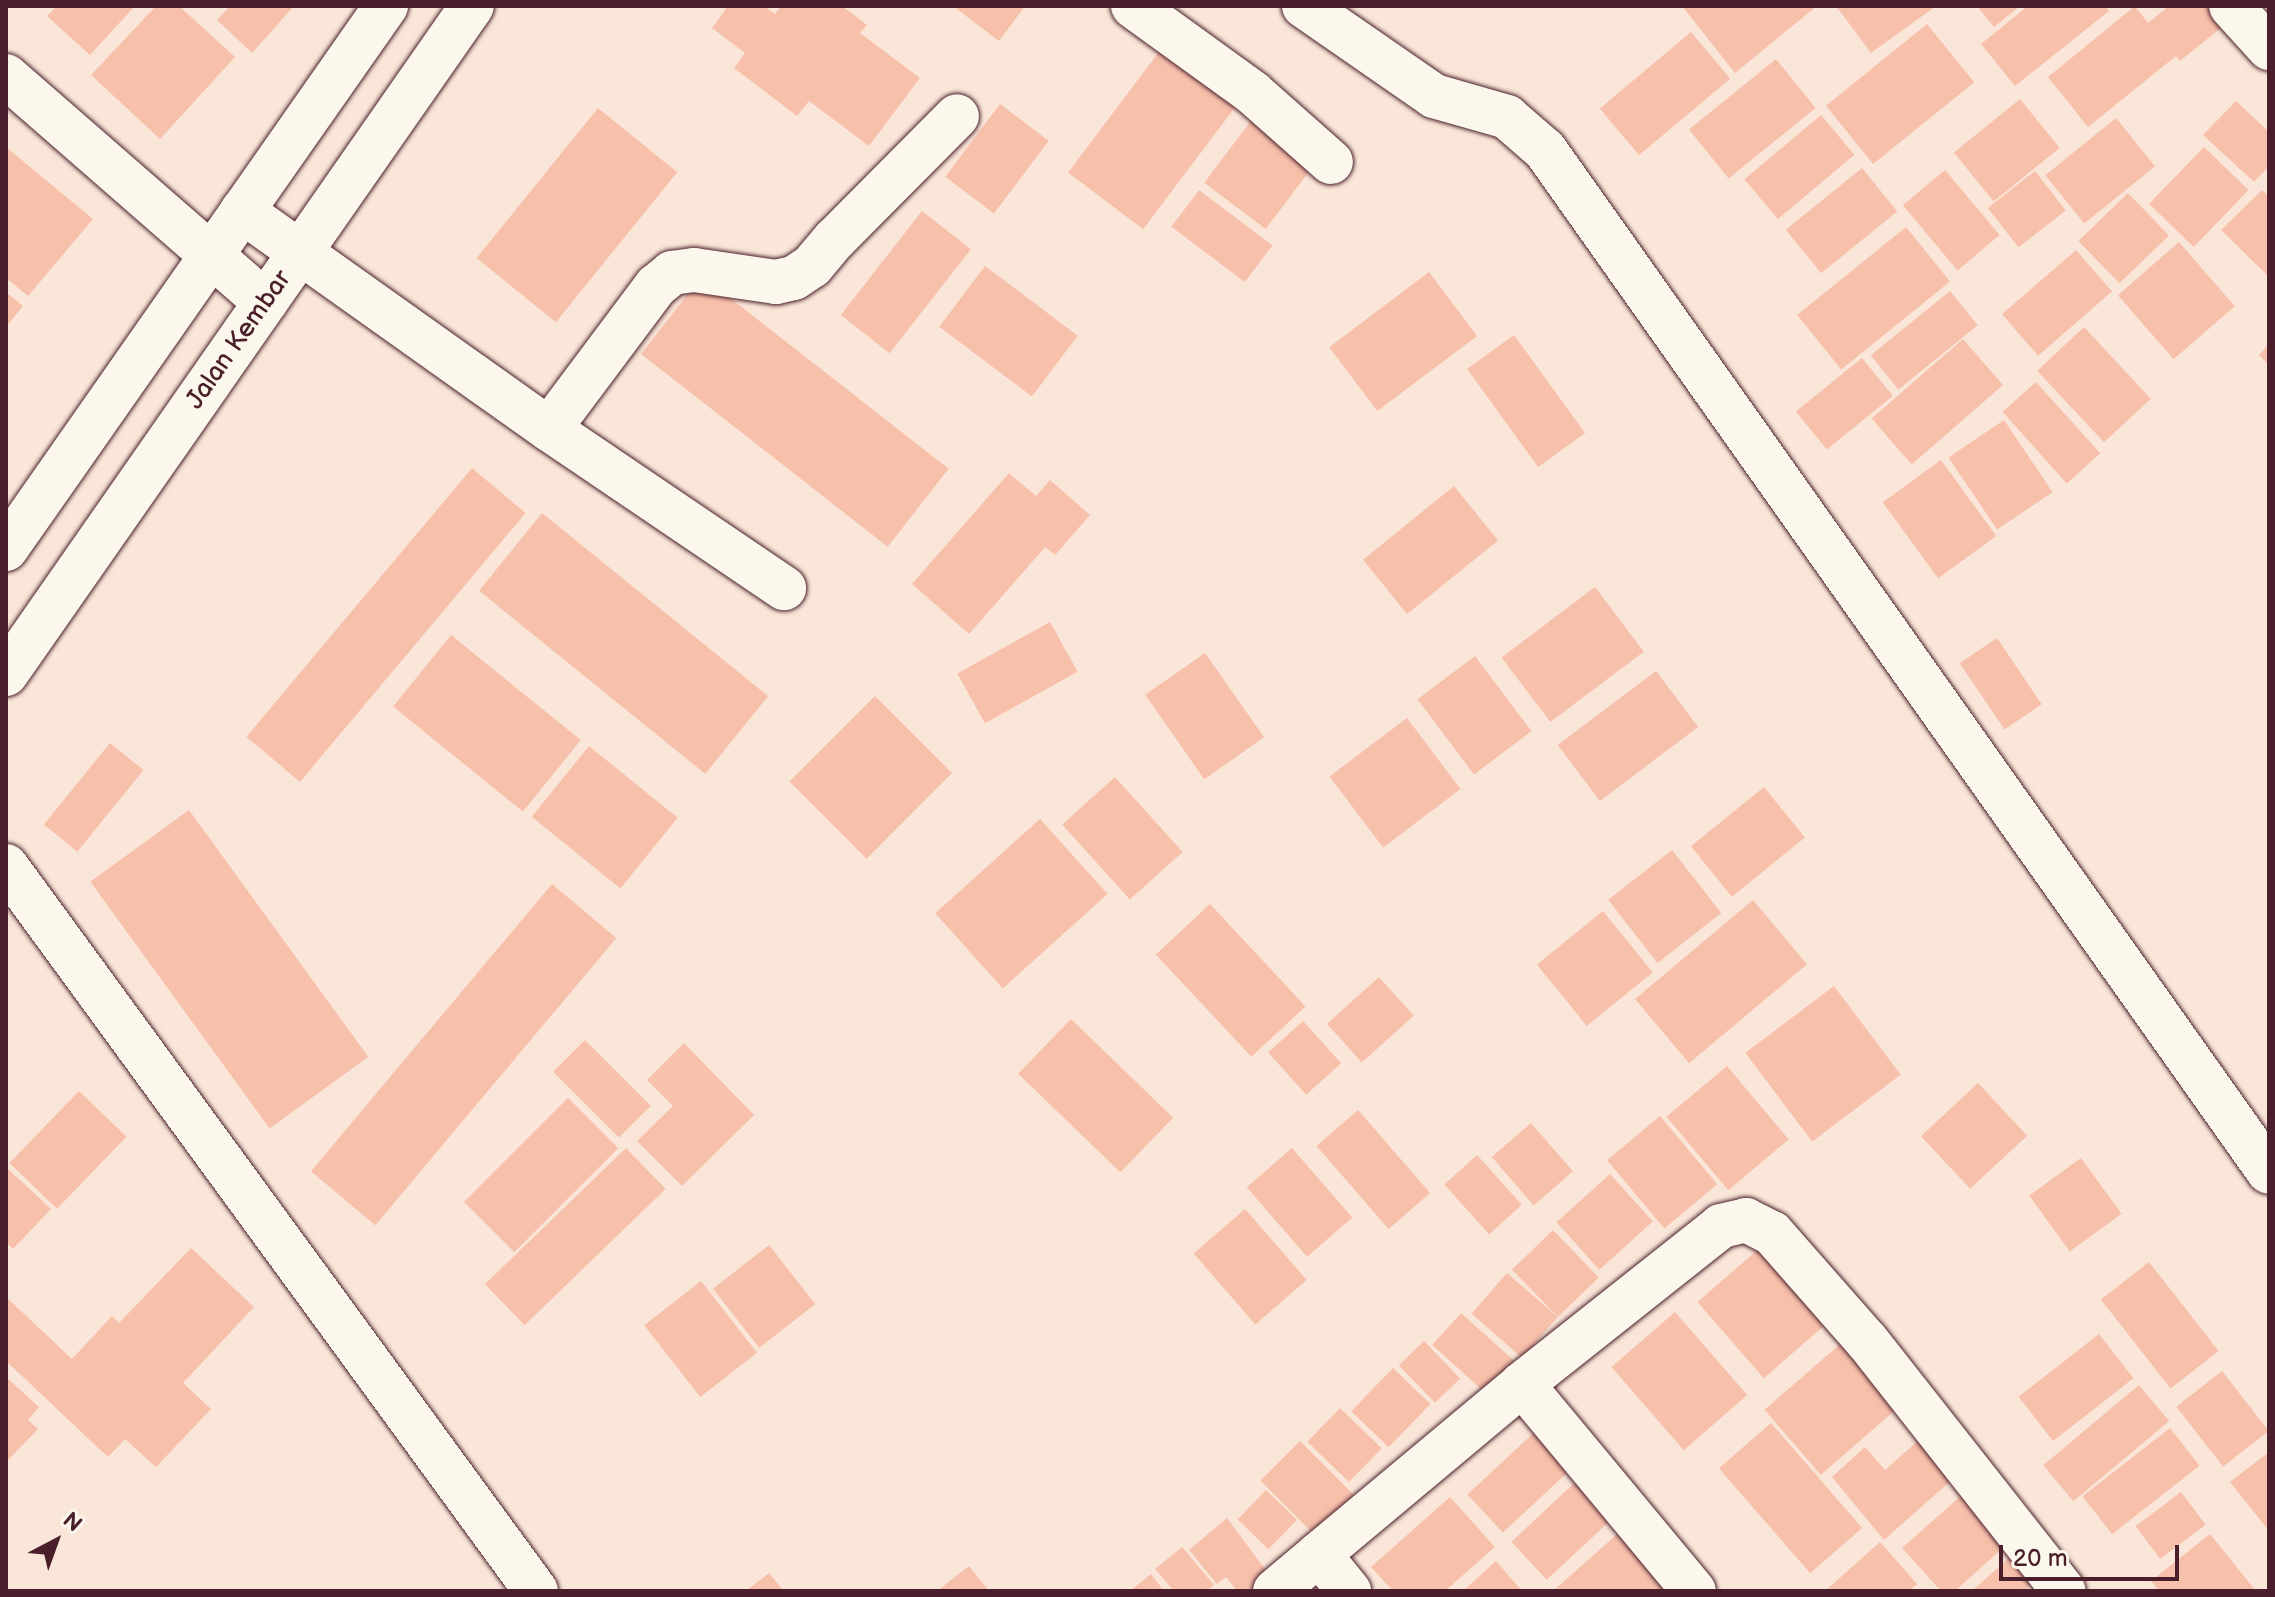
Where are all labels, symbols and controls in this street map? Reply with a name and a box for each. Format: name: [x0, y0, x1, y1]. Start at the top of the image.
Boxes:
street label: Jalan Kembar: [180, 265, 298, 415]
north arrow: [16, 1501, 96, 1581]
text: N: [57, 1507, 87, 1538]
scale bar: [2003, 1529, 2183, 1579]
text: 20 m: [2013, 1544, 2068, 1573]

